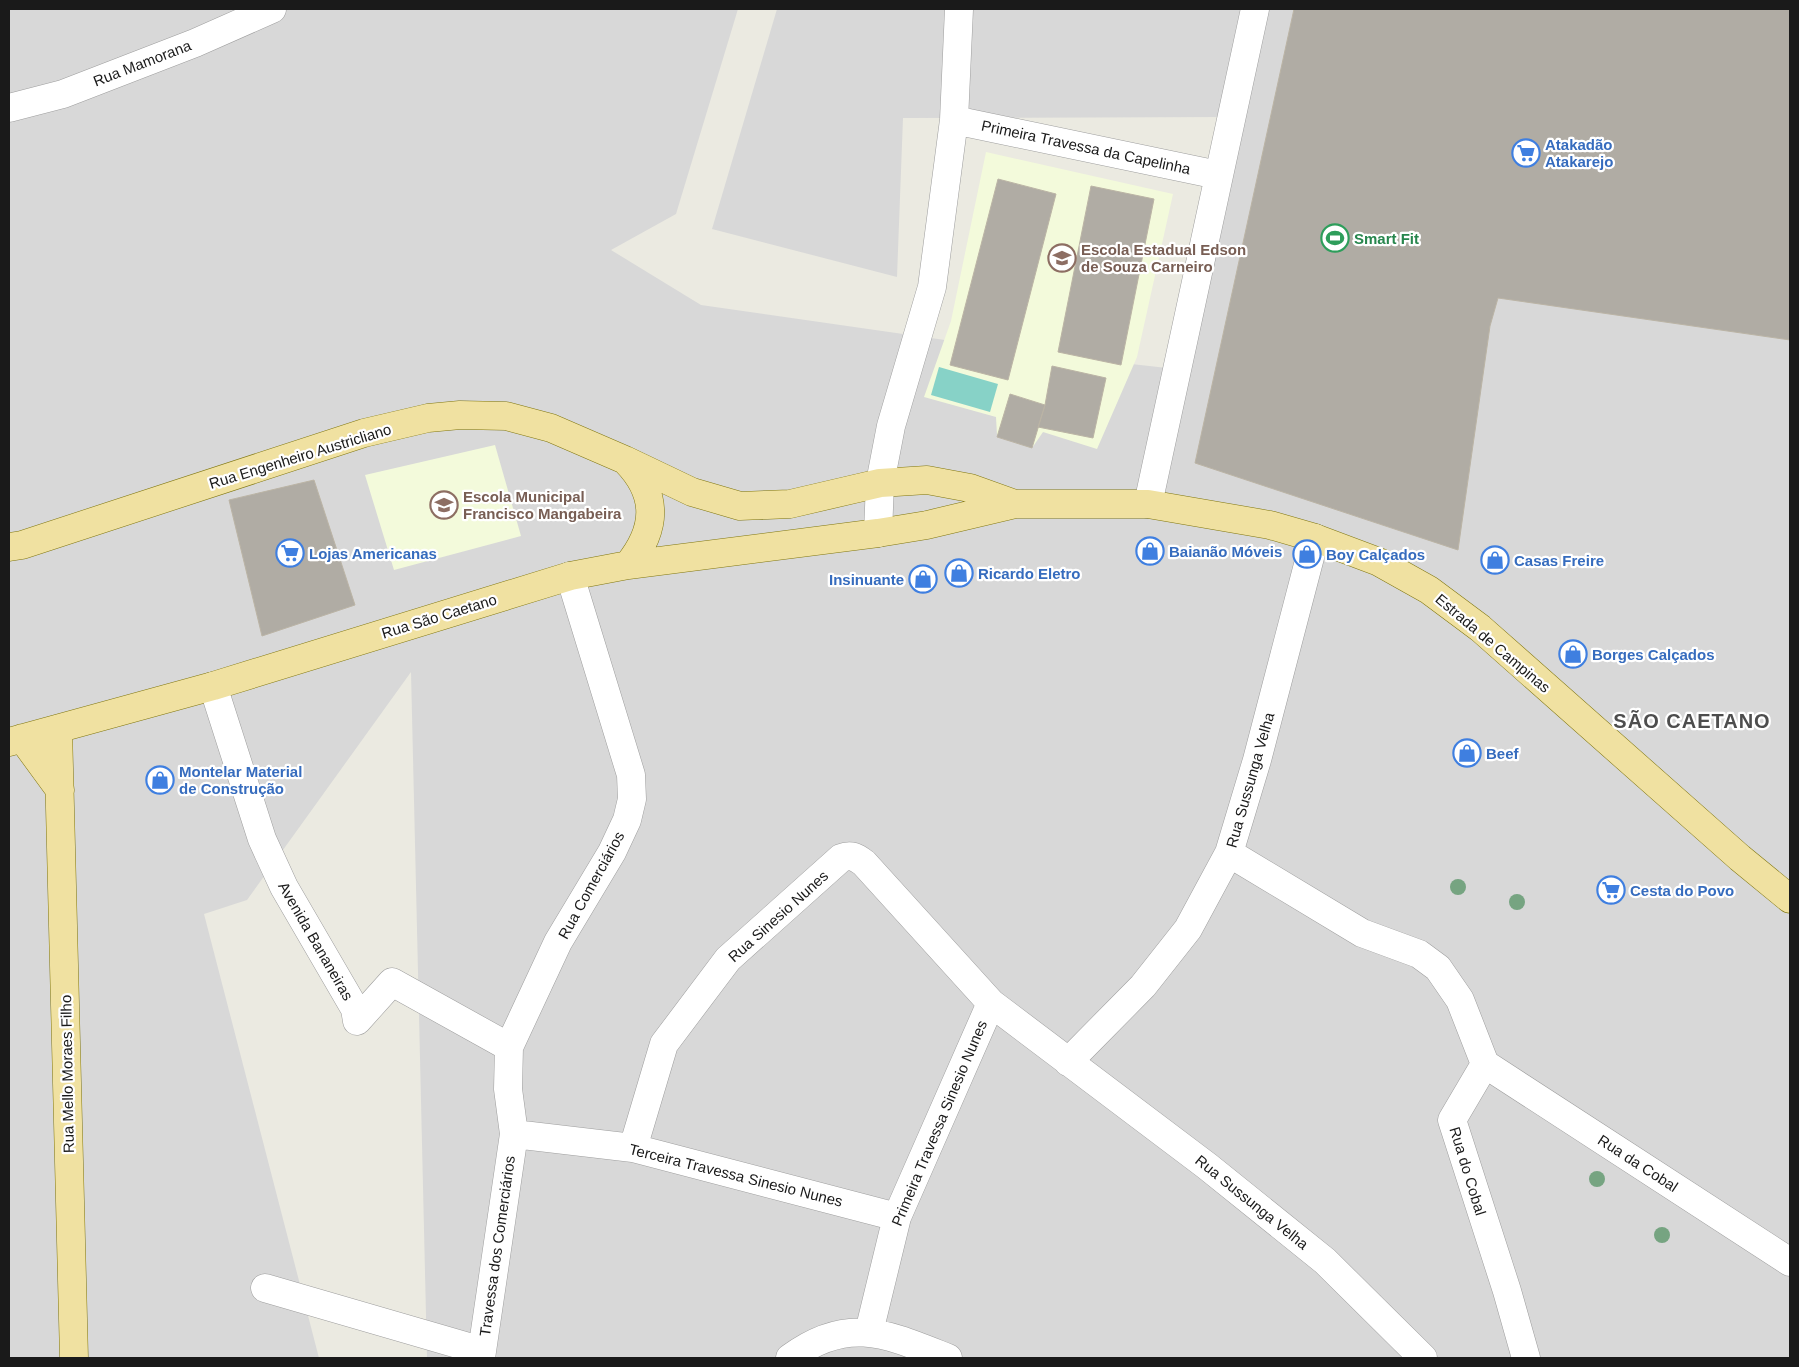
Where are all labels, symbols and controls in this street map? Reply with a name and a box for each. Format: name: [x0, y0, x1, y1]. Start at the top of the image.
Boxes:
street label: Rua Mamorana: [91, 36, 194, 89]
street label: Primeira Travessa da Capelinha: [980, 116, 1193, 178]
place label: Atakadão Atakarejo: [1545, 136, 1613, 170]
supermarket icon: Atakadão Atakarejo: [1511, 138, 1541, 168]
sports icon: Smart Fit: [1320, 223, 1350, 253]
place label: Smart Fit: [1354, 230, 1419, 247]
place label: Escola Estadual Edson de Souza Carneiro: [1081, 241, 1246, 275]
school or university icon: Escola Estadual Edson de Souza Carneiro: [1047, 243, 1077, 273]
street label: Rua Engenheiro Austricliano: [207, 420, 393, 492]
place label: Escola Municipal Francisco Mangabeira: [463, 488, 622, 522]
school or university icon: Escola Municipal Francisco Mangabeira: [429, 490, 459, 520]
shop icon: Baianão Móveis: [1135, 536, 1165, 566]
supermarket icon: Lojas Americanas: [275, 538, 305, 568]
shop icon: Boy Calçados: [1292, 539, 1322, 569]
place label: Baianão Móveis: [1169, 543, 1282, 560]
place label: Lojas Americanas: [309, 545, 437, 562]
shop icon: Casas Freire: [1480, 545, 1510, 575]
place label: Boy Calçados: [1326, 546, 1425, 563]
place label: Casas Freire: [1514, 552, 1604, 569]
shop icon: Ricardo Eletro: [944, 558, 974, 588]
shop icon: Insinuante: [908, 564, 938, 594]
place label: Ricardo Eletro: [978, 565, 1081, 582]
place label: Insinuante: [829, 571, 904, 588]
street label: Rua São Caetano: [379, 590, 499, 642]
street label: Estrada de Campinas: [1432, 590, 1554, 696]
shop icon: Borges Calçados: [1558, 639, 1588, 669]
place label: Borges Calçados: [1592, 646, 1715, 663]
street label: Rua Sussunga Velha: [1223, 710, 1278, 850]
district label: SÃO CAETANO: [1613, 710, 1771, 732]
shop icon: Beef: [1452, 738, 1482, 768]
place label: Beef: [1486, 745, 1520, 762]
place label: Montelar Material de Construção: [179, 763, 302, 797]
shop icon: Montelar Material de Construção: [145, 765, 175, 795]
street label: Rua Comerciários: [554, 828, 628, 942]
street label: Rua Sinesio Nunes: [725, 867, 831, 965]
supermarket icon: Cesta do Povo: [1596, 875, 1626, 905]
street label: Avenida Bananeiras: [275, 879, 357, 1003]
place label: Cesta do Povo: [1630, 882, 1734, 899]
street label: Rua Mello Moraes Filho: [57, 995, 77, 1153]
street label: Primeira Travessa Sinesio Nunes: [888, 1018, 990, 1228]
street label: Rua do Cobal: [1446, 1125, 1490, 1217]
street label: Rua da Cobal: [1595, 1131, 1681, 1195]
street label: Terceira Travessa Sinesio Nunes: [628, 1140, 844, 1210]
street label: Rua Sussunga Velha: [1192, 1151, 1312, 1253]
street label: Travessa dos Comerciários: [476, 1155, 518, 1337]

